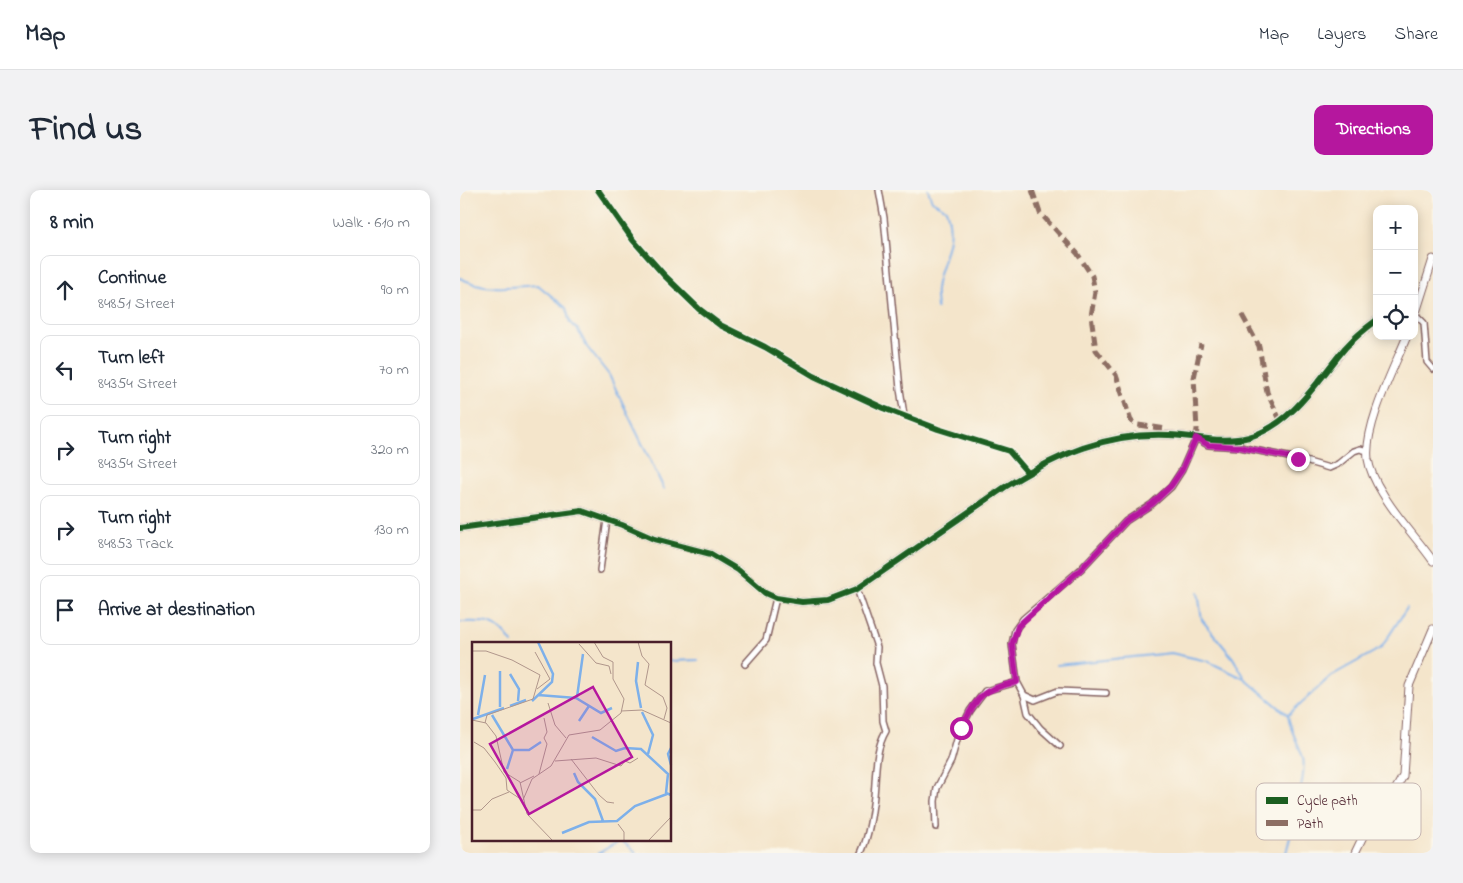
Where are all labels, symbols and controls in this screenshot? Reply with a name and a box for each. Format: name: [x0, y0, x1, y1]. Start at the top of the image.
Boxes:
text: Map: [25, 17, 66, 52]
text: Map: [1259, 22, 1289, 48]
text: Layers: [1317, 22, 1367, 48]
text: Share: [1395, 22, 1438, 48]
text: Find us: [30, 105, 142, 156]
button: Directions: [1314, 105, 1433, 155]
map controls: [1373, 205, 1418, 340]
button: +: [1373, 205, 1418, 250]
text: 8 min: [50, 208, 94, 238]
text: Walk · 610 m: [332, 211, 410, 235]
button: −: [1373, 250, 1418, 295]
text: Continue: [98, 265, 166, 292]
icon: ahead: [51, 276, 79, 304]
text: 90 m: [381, 278, 409, 302]
text: 84851 Street: [98, 292, 175, 316]
button: locate: [1373, 295, 1418, 340]
text: Turn left: [98, 345, 165, 372]
icon: left: [51, 356, 79, 384]
text: 70 m: [379, 358, 409, 382]
text: 84354 Street: [98, 372, 177, 396]
text: Turn right: [98, 425, 171, 452]
icon: right: [51, 436, 79, 464]
text: 320 m: [371, 438, 409, 462]
route end: [1287, 448, 1310, 471]
text: 84354 Street: [98, 452, 177, 476]
text: Turn right: [98, 505, 171, 532]
icon: right: [51, 516, 79, 544]
text: 130 m: [374, 518, 409, 542]
text: 84853 Track: [98, 532, 173, 556]
icon: arrive: [51, 596, 79, 624]
text: Arrive at destination: [98, 597, 255, 624]
inset map: [472, 642, 671, 840]
route start: [950, 717, 973, 740]
legend: [1256, 783, 1421, 840]
text: Cycle path: [1297, 791, 1358, 813]
text: Path: [1297, 814, 1323, 835]

